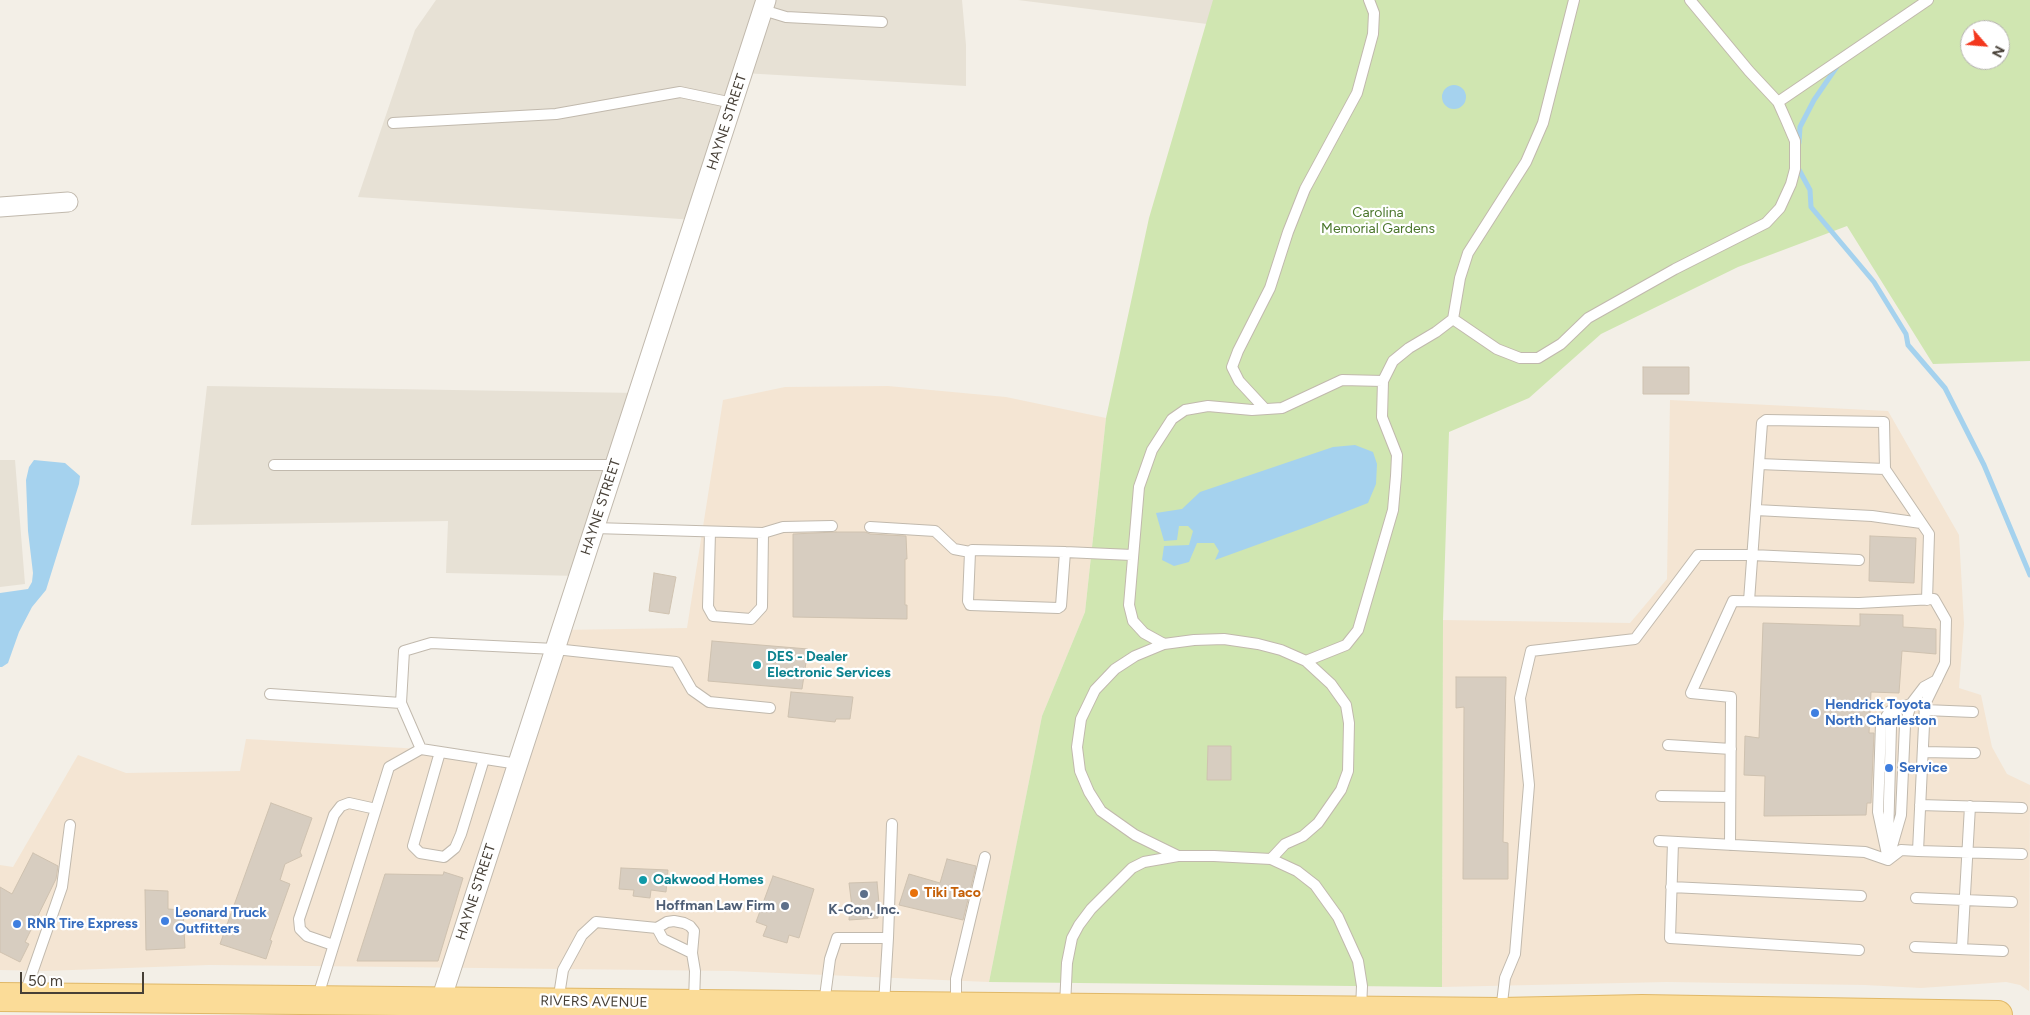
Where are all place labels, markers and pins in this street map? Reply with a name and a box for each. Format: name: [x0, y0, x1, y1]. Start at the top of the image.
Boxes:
place label: DES - Dealer Electronic Services: [767, 649, 891, 682]
marker: DES - Dealer Electronic Services: [751, 659, 763, 671]
place label: Hendrick Toyota North Charleston: [1825, 697, 1936, 730]
marker: Hendrick Toyota North Charleston: [1809, 707, 1821, 719]
place label: Service: [1899, 760, 1947, 776]
marker: Service: [1883, 762, 1895, 774]
place label: Oakwood Homes: [653, 872, 764, 888]
marker: Oakwood Homes: [637, 874, 649, 886]
place label: Tiki Taco: [924, 885, 981, 901]
marker: Tiki Taco: [908, 887, 920, 899]
marker: K-Con, Inc.: [858, 888, 870, 900]
place label: Hoffman Law Firm: [656, 898, 775, 914]
marker: Hoffman Law Firm: [779, 900, 791, 912]
place label: K-Con, Inc.: [828, 902, 900, 918]
place label: Leonard Truck Outfitters: [175, 905, 267, 938]
marker: Leonard Truck Outfitters: [159, 915, 171, 927]
place label: RNR Tire Express: [27, 916, 138, 932]
marker: RNR Tire Express: [11, 918, 23, 930]

